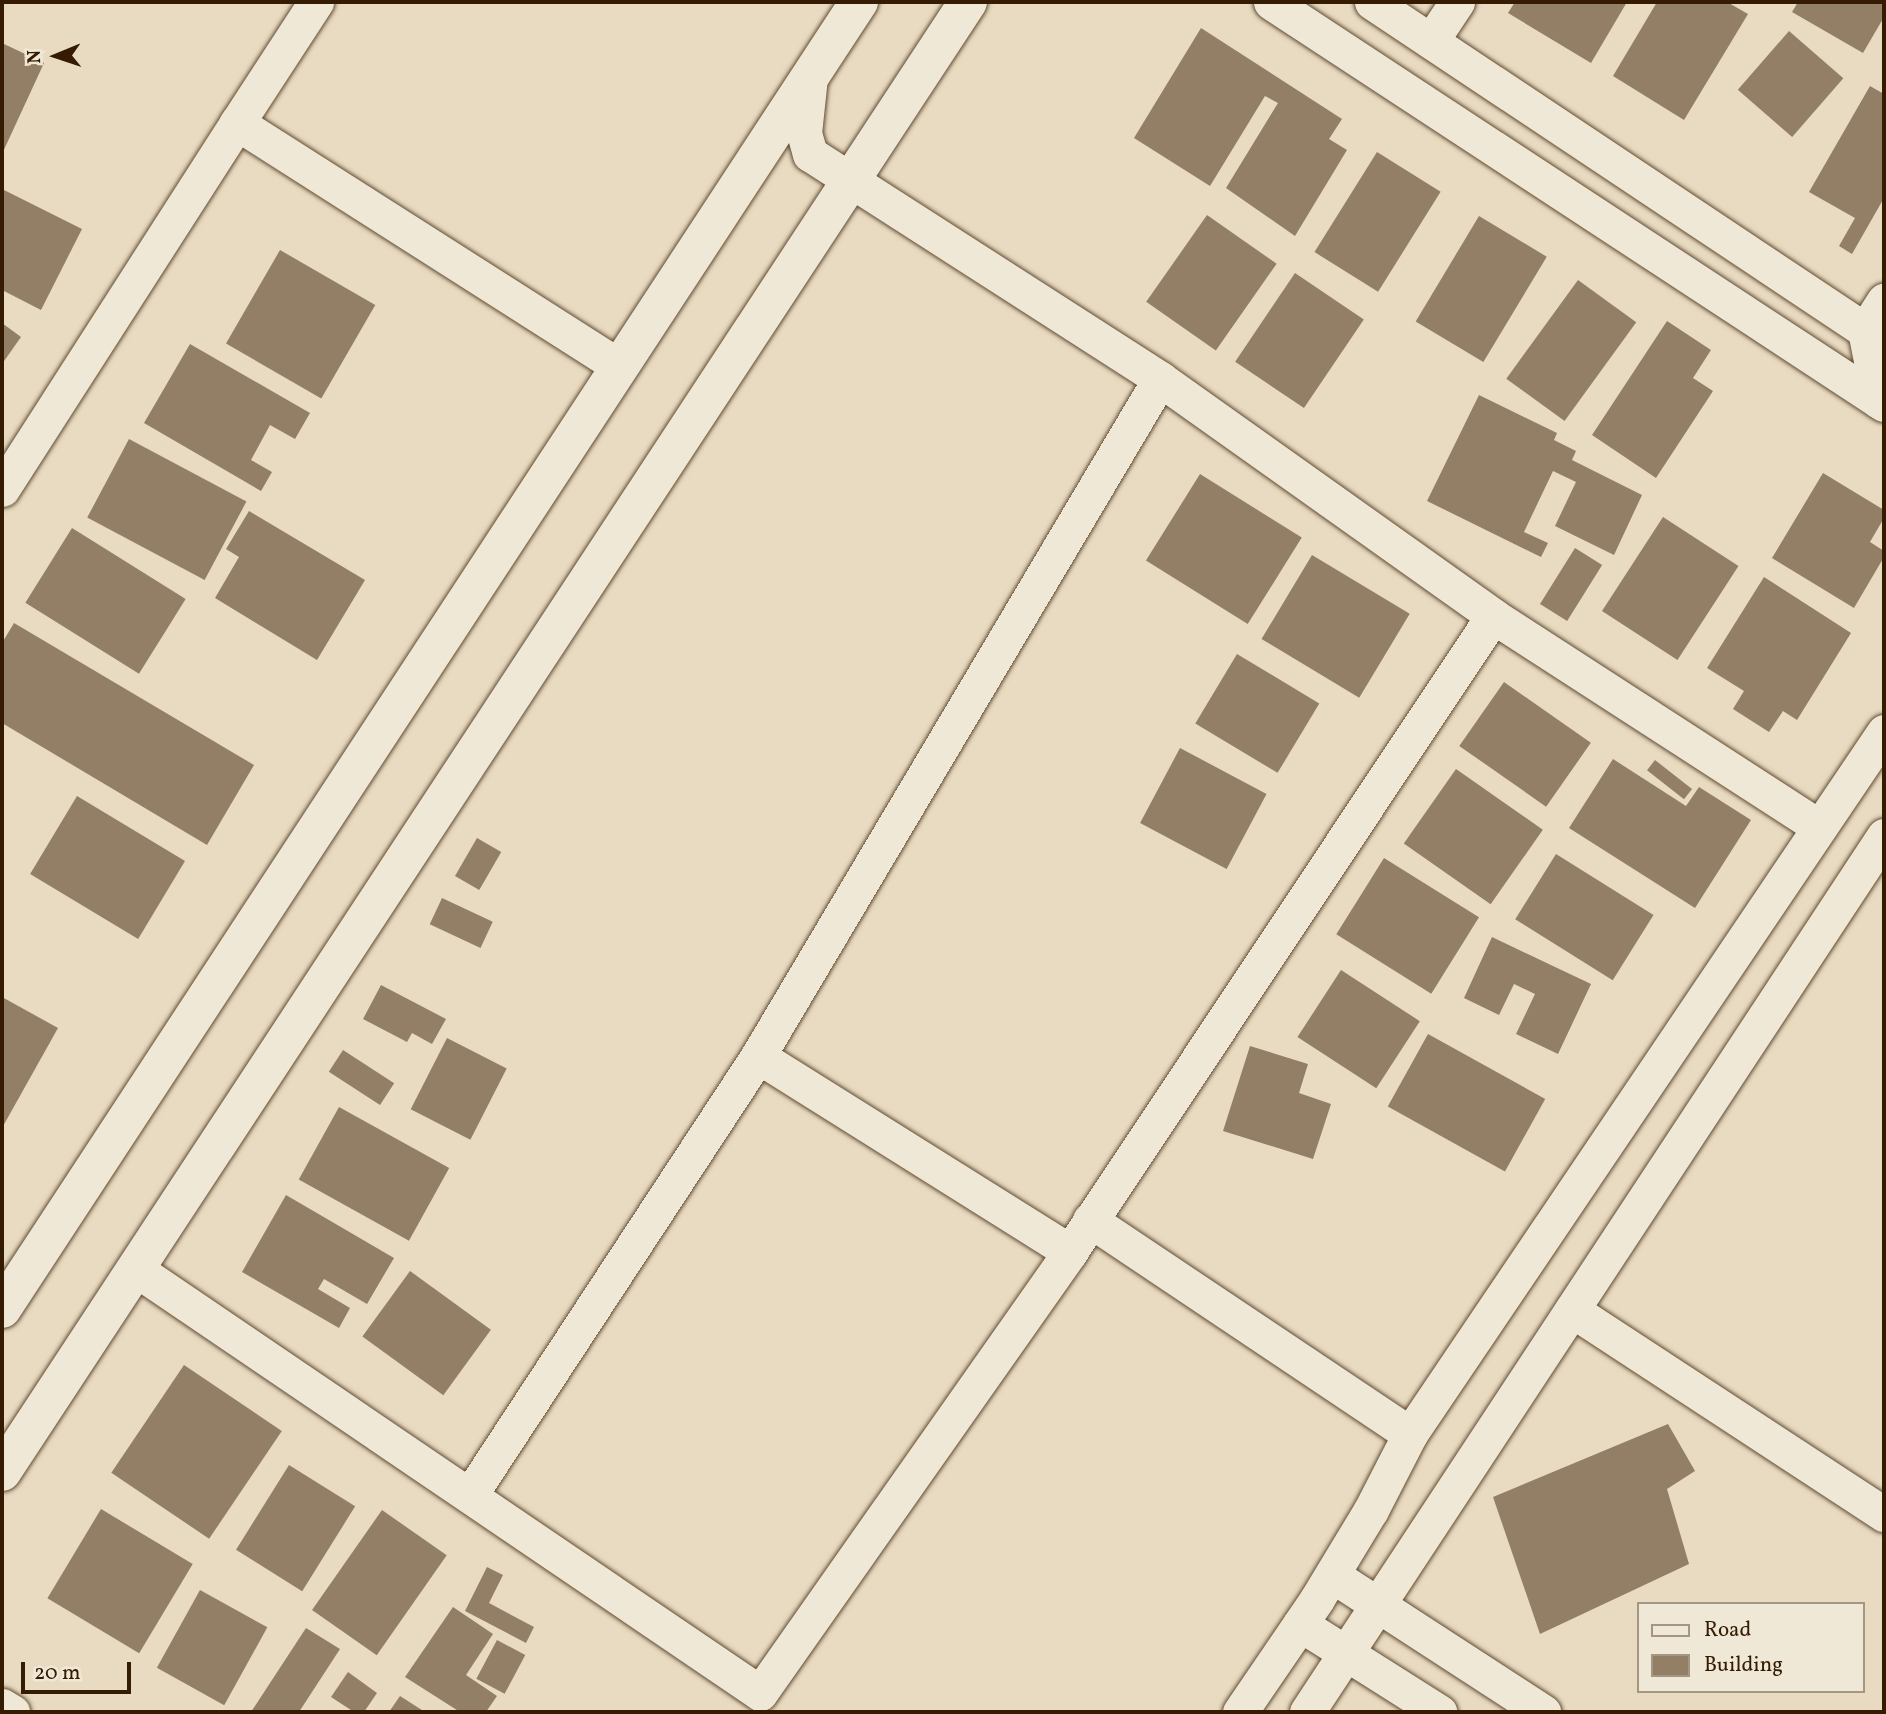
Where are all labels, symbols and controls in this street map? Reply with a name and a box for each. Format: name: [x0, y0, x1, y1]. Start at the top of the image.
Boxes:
north arrow: [21, 21, 91, 91]
text: N: [22, 49, 48, 64]
legend: [1638, 1602, 1865, 1693]
text: Road: [1704, 1616, 1751, 1645]
scale bar: [24, 1648, 135, 1692]
text: Building: [1704, 1651, 1783, 1680]
text: 20 m: [34, 1659, 80, 1688]

